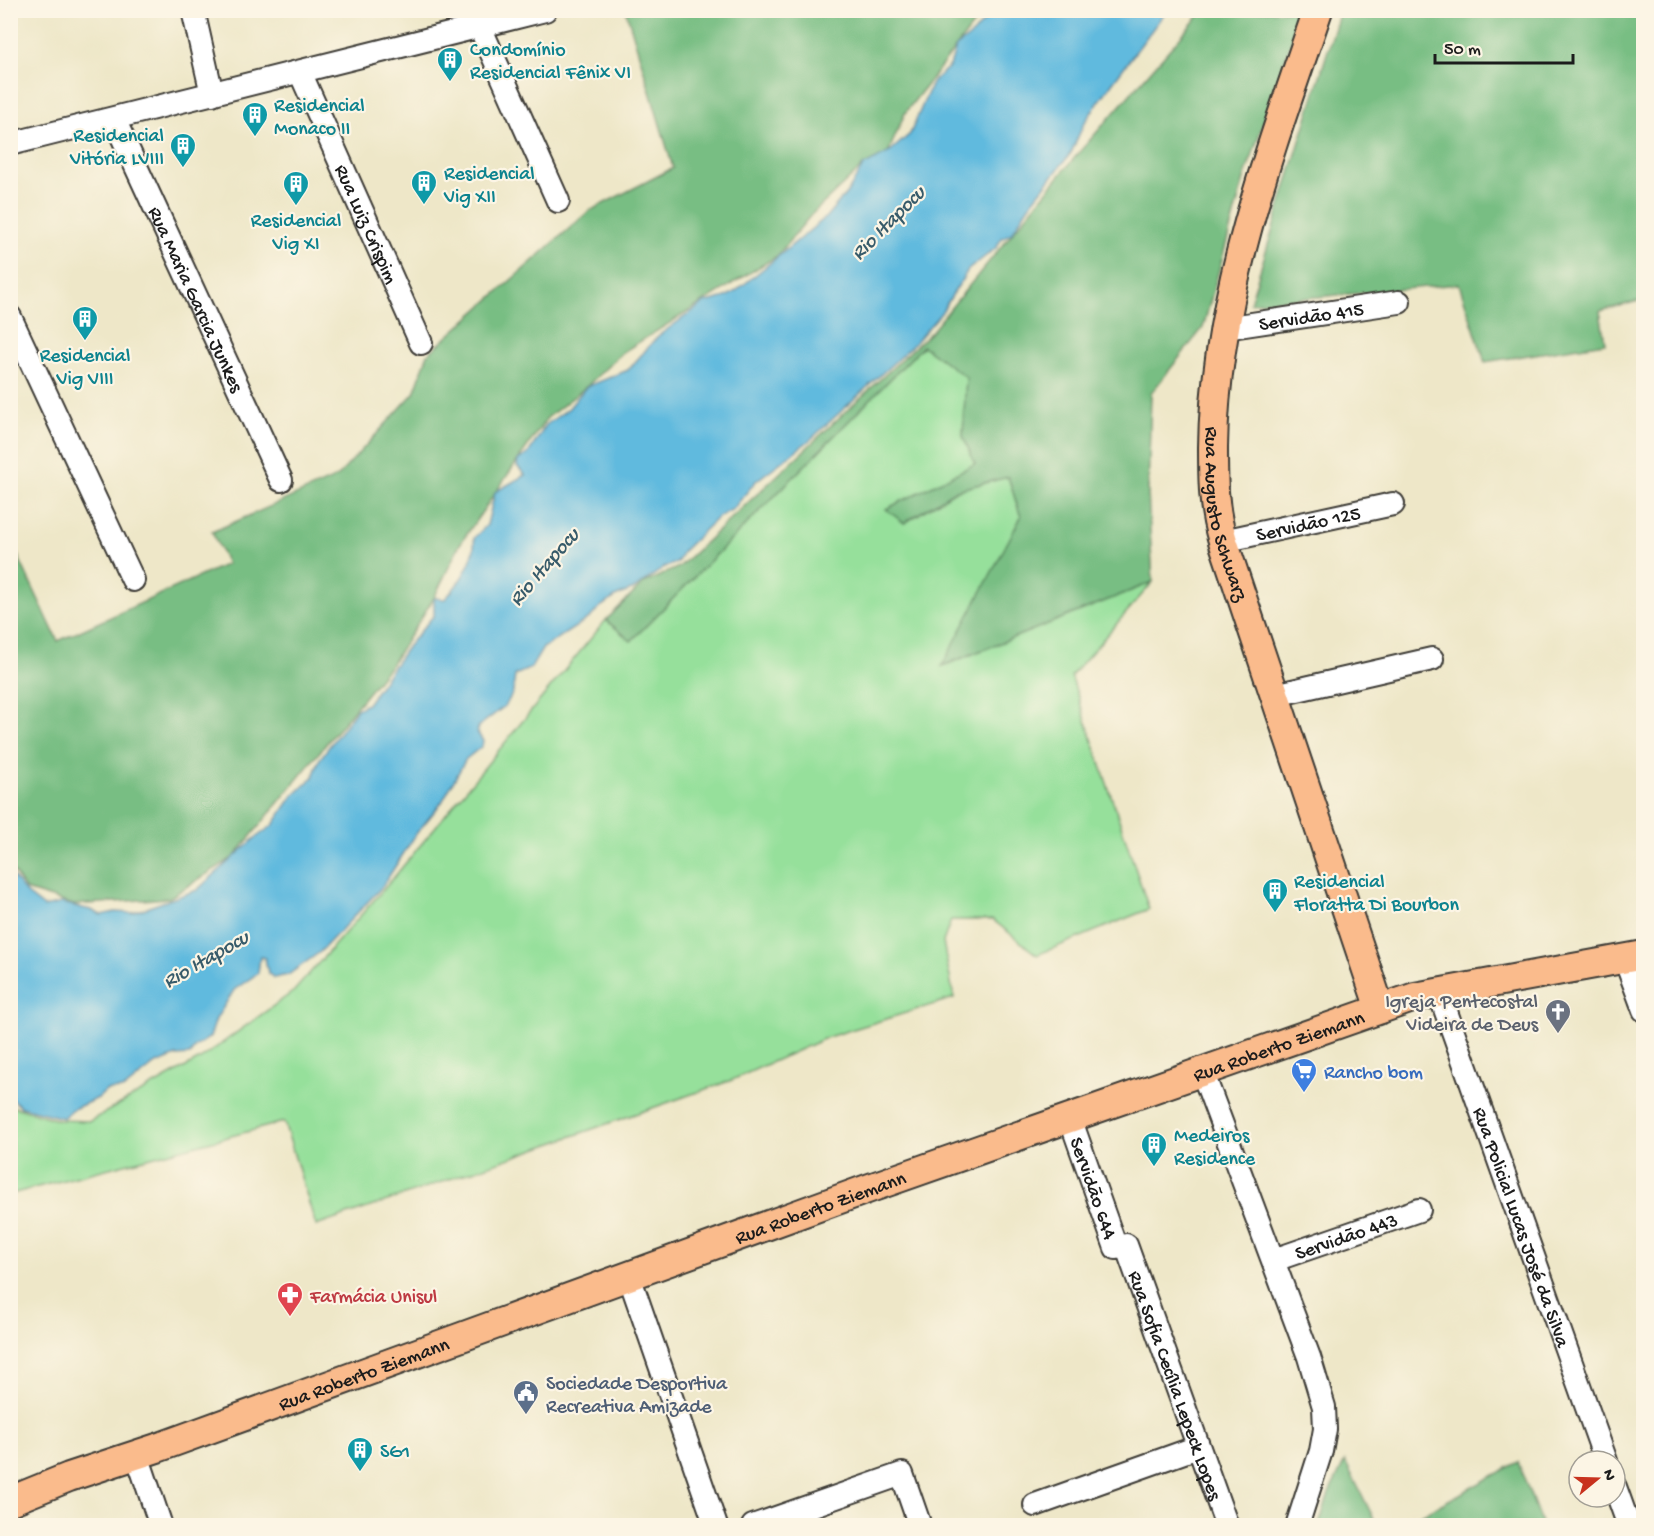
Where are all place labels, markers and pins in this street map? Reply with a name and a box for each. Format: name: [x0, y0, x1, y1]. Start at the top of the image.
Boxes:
place label: Condomínio Residencial Fênix VI: [470, 40, 631, 86]
building icon: Condomínio Residencial Fênix VI: [435, 45, 465, 83]
place label: Residencial Monaco II: [274, 96, 365, 142]
building icon: Residencial Monaco II: [240, 100, 270, 138]
place label: Residencial Vitória LVIII: [69, 126, 164, 172]
building icon: Residencial Vitória LVIII: [168, 131, 198, 169]
place label: Residencial Vig XII: [443, 164, 535, 210]
building icon: Residencial Vig XII: [409, 168, 439, 206]
building icon: Residencial Vig XI: [281, 169, 311, 207]
place label: Residencial Vig XI: [251, 211, 341, 257]
building icon: Residencial Vig VIII: [70, 304, 100, 342]
place label: Residencial Vig VIII: [40, 346, 130, 392]
place label: Residencial Floratta Di Bourbon: [1293, 872, 1459, 918]
building icon: Residencial Floratta Di Bourbon: [1260, 876, 1290, 914]
place label: Igreja Pentecostal Videira de Deus: [1385, 992, 1539, 1038]
church icon: Igreja Pentecostal Videira de Deus: [1543, 997, 1573, 1035]
supermarket icon: Rancho bom: [1289, 1056, 1319, 1094]
place label: Rancho bom: [1324, 1063, 1423, 1086]
place label: Medeiros Residence: [1174, 1126, 1256, 1172]
building icon: Medeiros Residence: [1139, 1130, 1169, 1168]
pharmacy icon: Farmácia Unisul: [275, 1280, 305, 1318]
place label: Farmácia Unisul: [309, 1287, 437, 1310]
place label: Sociedade Desportiva Recreativa Amizade: [546, 1374, 728, 1420]
public building icon: Sociedade Desportiva Recreativa Amizade: [511, 1378, 541, 1416]
building icon: SG1: [345, 1435, 375, 1473]
place label: SG1: [380, 1442, 410, 1465]

